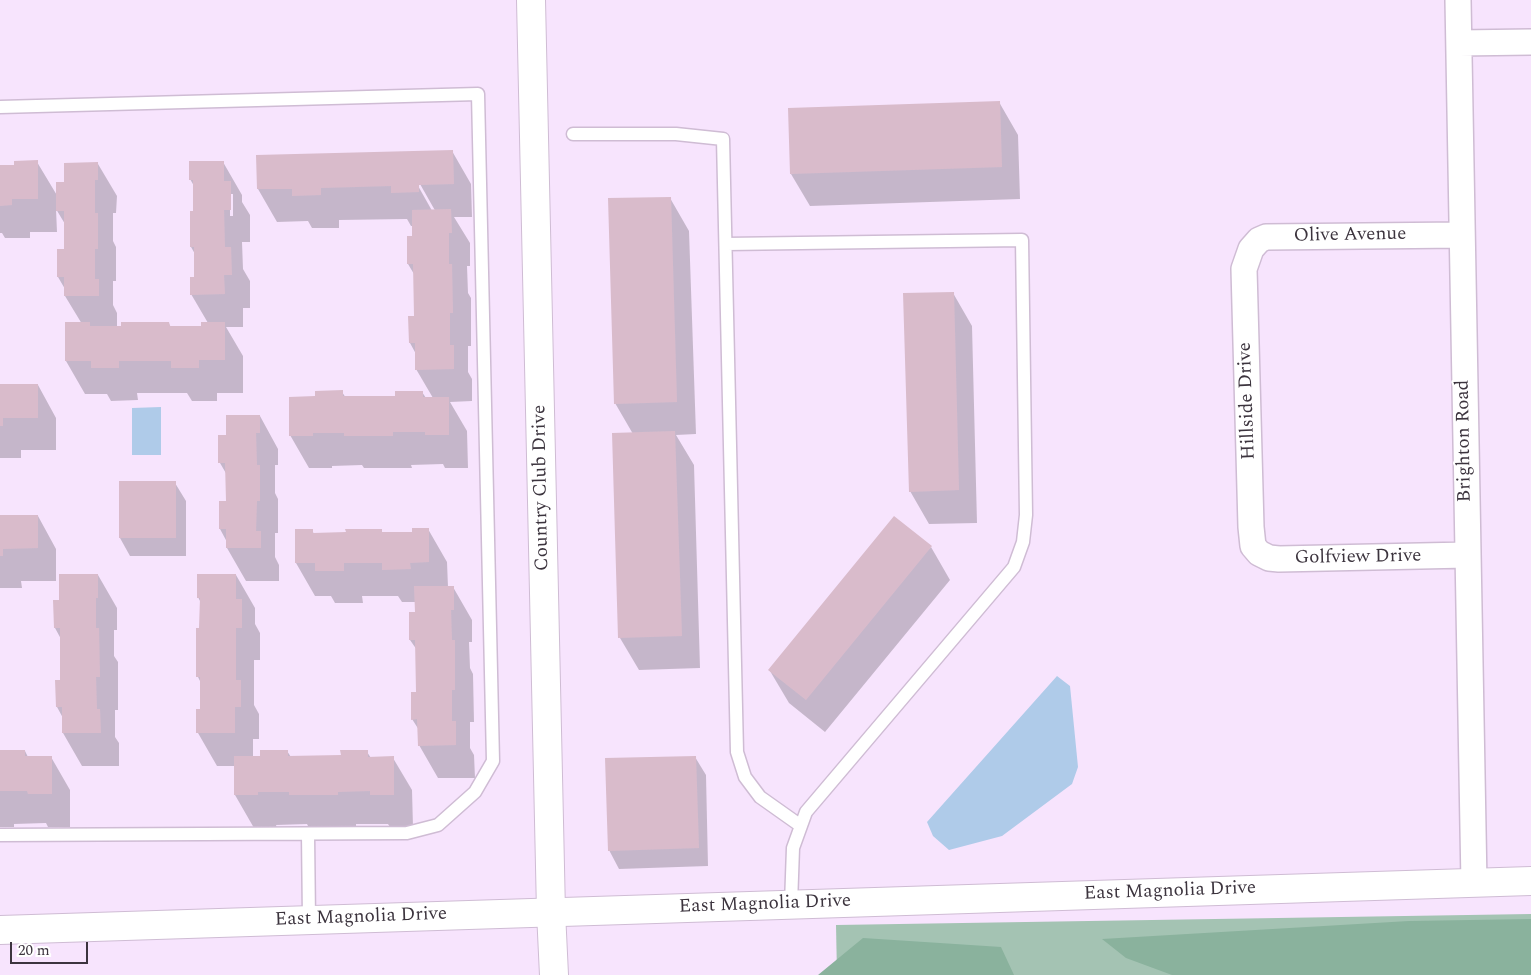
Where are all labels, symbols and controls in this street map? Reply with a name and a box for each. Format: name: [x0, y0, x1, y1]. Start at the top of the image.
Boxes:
street label: Olive Avenue: [1293, 224, 1407, 248]
street label: Hillside Drive: [1235, 342, 1261, 460]
street label: Brighton Road: [1453, 379, 1477, 503]
street label: Country Club Drive: [529, 405, 555, 571]
street label: Golfview Drive: [1294, 545, 1422, 571]
street label: East Magnolia Drive: [1084, 878, 1256, 906]
street label: East Magnolia Drive: [679, 891, 851, 919]
street label: East Magnolia Drive: [275, 904, 447, 932]
scale bar: [12, 932, 90, 964]
text: 20 m: [18, 939, 50, 962]

